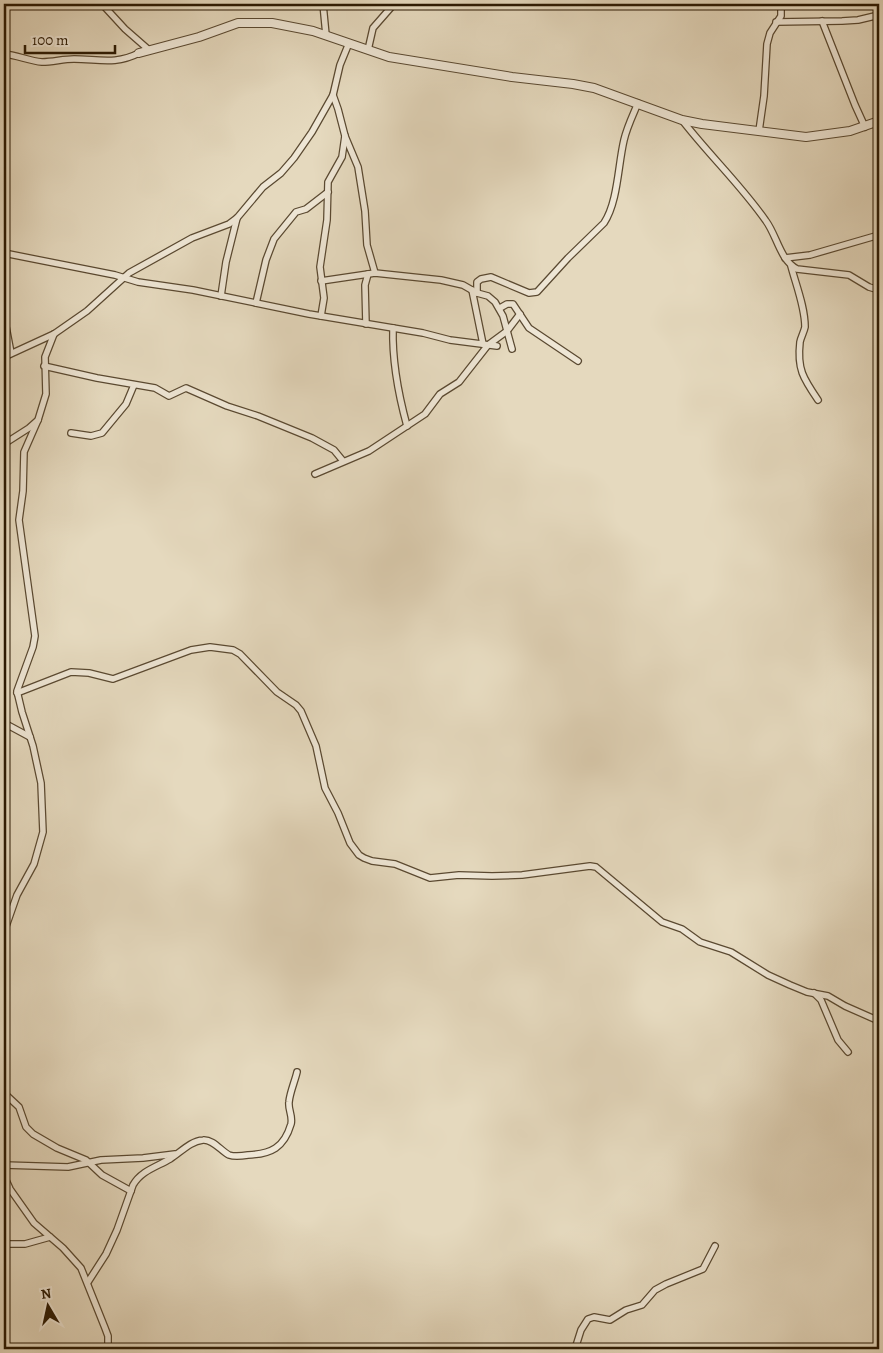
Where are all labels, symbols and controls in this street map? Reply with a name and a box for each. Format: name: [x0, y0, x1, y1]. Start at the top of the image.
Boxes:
scale bar: [25, 22, 115, 54]
text: 100 m: [32, 30, 69, 50]
north arrow: [22, 1280, 72, 1330]
text: N: [40, 1283, 53, 1304]

